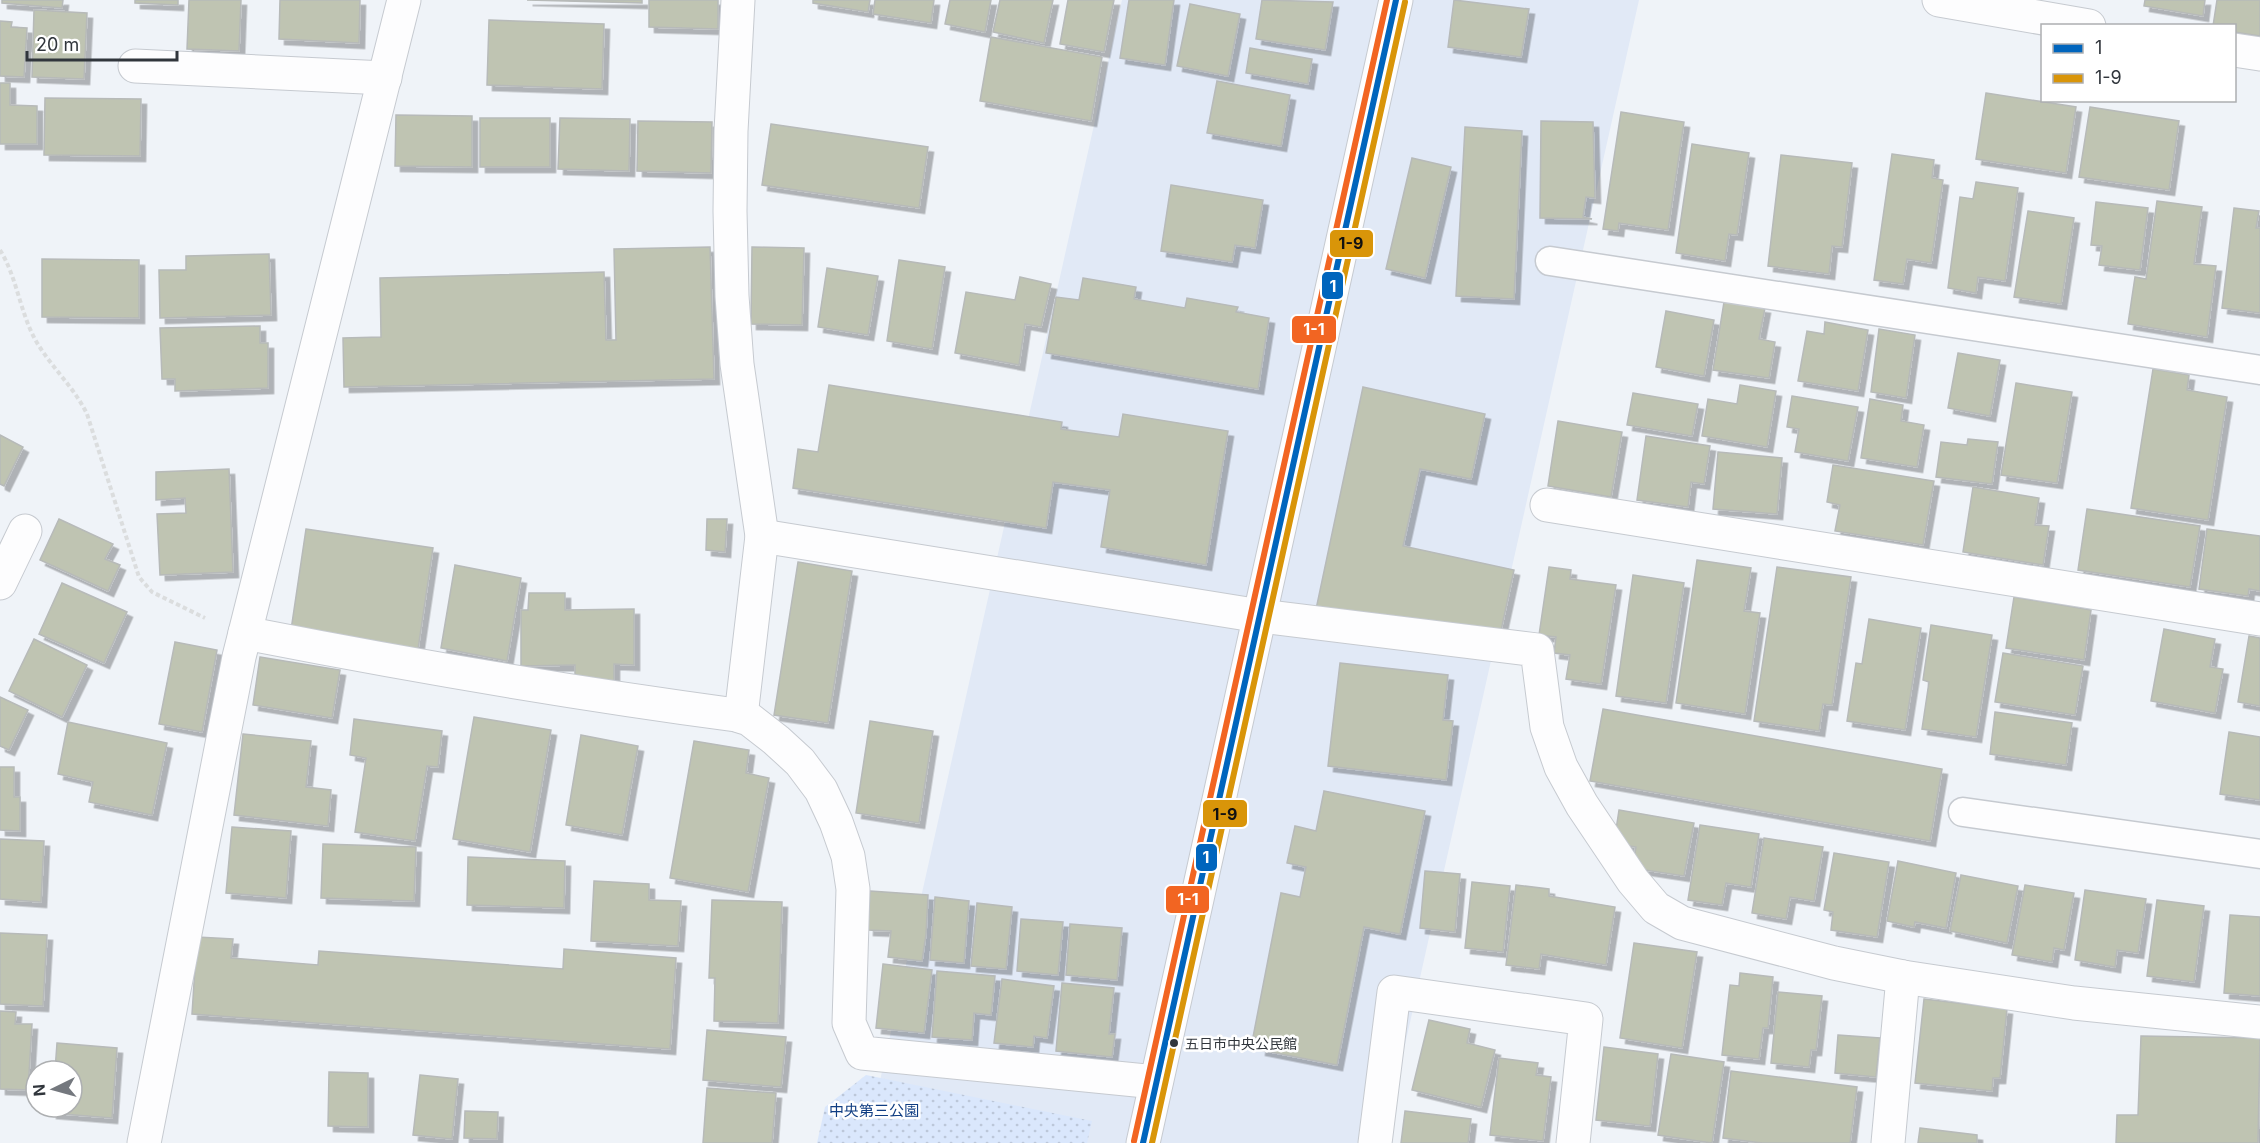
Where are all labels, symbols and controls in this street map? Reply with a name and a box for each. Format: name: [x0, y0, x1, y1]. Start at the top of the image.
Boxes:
scale bar: [27, 24, 177, 62]
legend: [2041, 24, 2236, 102]
text: 20 m: [36, 34, 79, 55]
text: 1: [2095, 37, 2102, 58]
text: 1-9: [2095, 67, 2122, 88]
line badge: 1-9: [1329, 229, 1374, 258]
text: 1-9: [1339, 233, 1363, 253]
line badge: 1: [1321, 271, 1344, 300]
text: 1: [1330, 276, 1336, 296]
line badge: 1-1: [1291, 315, 1337, 344]
text: 1-1: [1303, 319, 1325, 339]
line badge: 1-9: [1202, 799, 1248, 828]
text: 1-9: [1213, 804, 1237, 824]
line badge: 1: [1195, 843, 1218, 872]
text: 1: [1203, 847, 1209, 867]
line badge: 1-1: [1165, 885, 1210, 914]
text: 1-1: [1177, 889, 1199, 909]
place label: 五日市中央公民館: [1185, 1035, 1297, 1052]
marker: 五日市中央公民館: [1168, 1037, 1180, 1049]
north arrow: [24, 1059, 84, 1119]
text: N: [29, 1083, 50, 1097]
park label: 中央第三公園: [829, 1101, 919, 1120]

